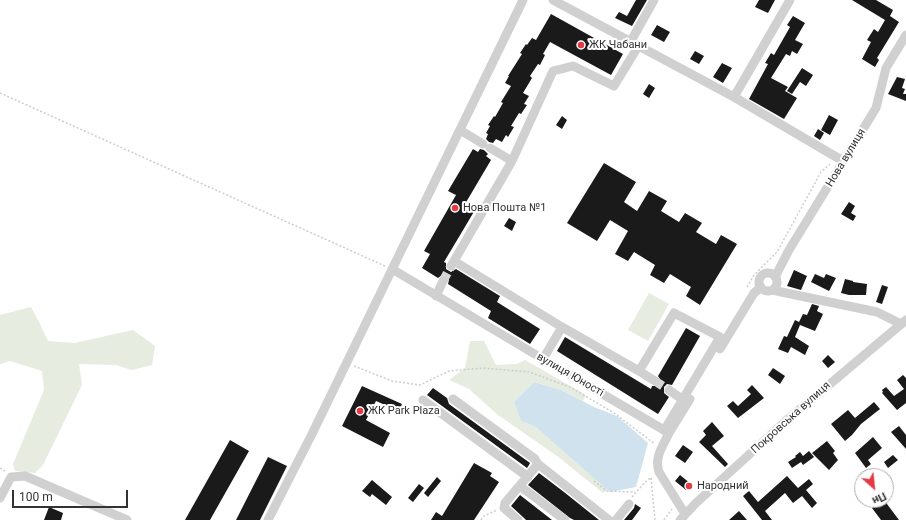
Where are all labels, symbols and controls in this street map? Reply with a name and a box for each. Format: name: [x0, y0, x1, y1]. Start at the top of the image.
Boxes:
place label: ЖК Чабани: [589, 38, 647, 52]
marker: ЖК Чабани: [576, 40, 586, 50]
street label: Нова вулиця: [823, 126, 869, 190]
place label: Нова Пошта №1: [463, 201, 547, 215]
marker: Нова Пошта №1: [450, 203, 460, 213]
street label: вулиця Юності: [534, 350, 606, 400]
street label: Покровська вулиця: [749, 379, 833, 457]
place label: ЖК Park Plaza: [368, 404, 440, 418]
marker: ЖК Park Plaza: [355, 406, 365, 416]
north arrow: [854, 468, 894, 508]
place label: Народний: [697, 479, 749, 493]
marker: Народний: [684, 481, 694, 491]
scale bar: [14, 482, 130, 508]
text: Пн: [870, 489, 888, 507]
text: 100 m: [19, 490, 53, 504]

